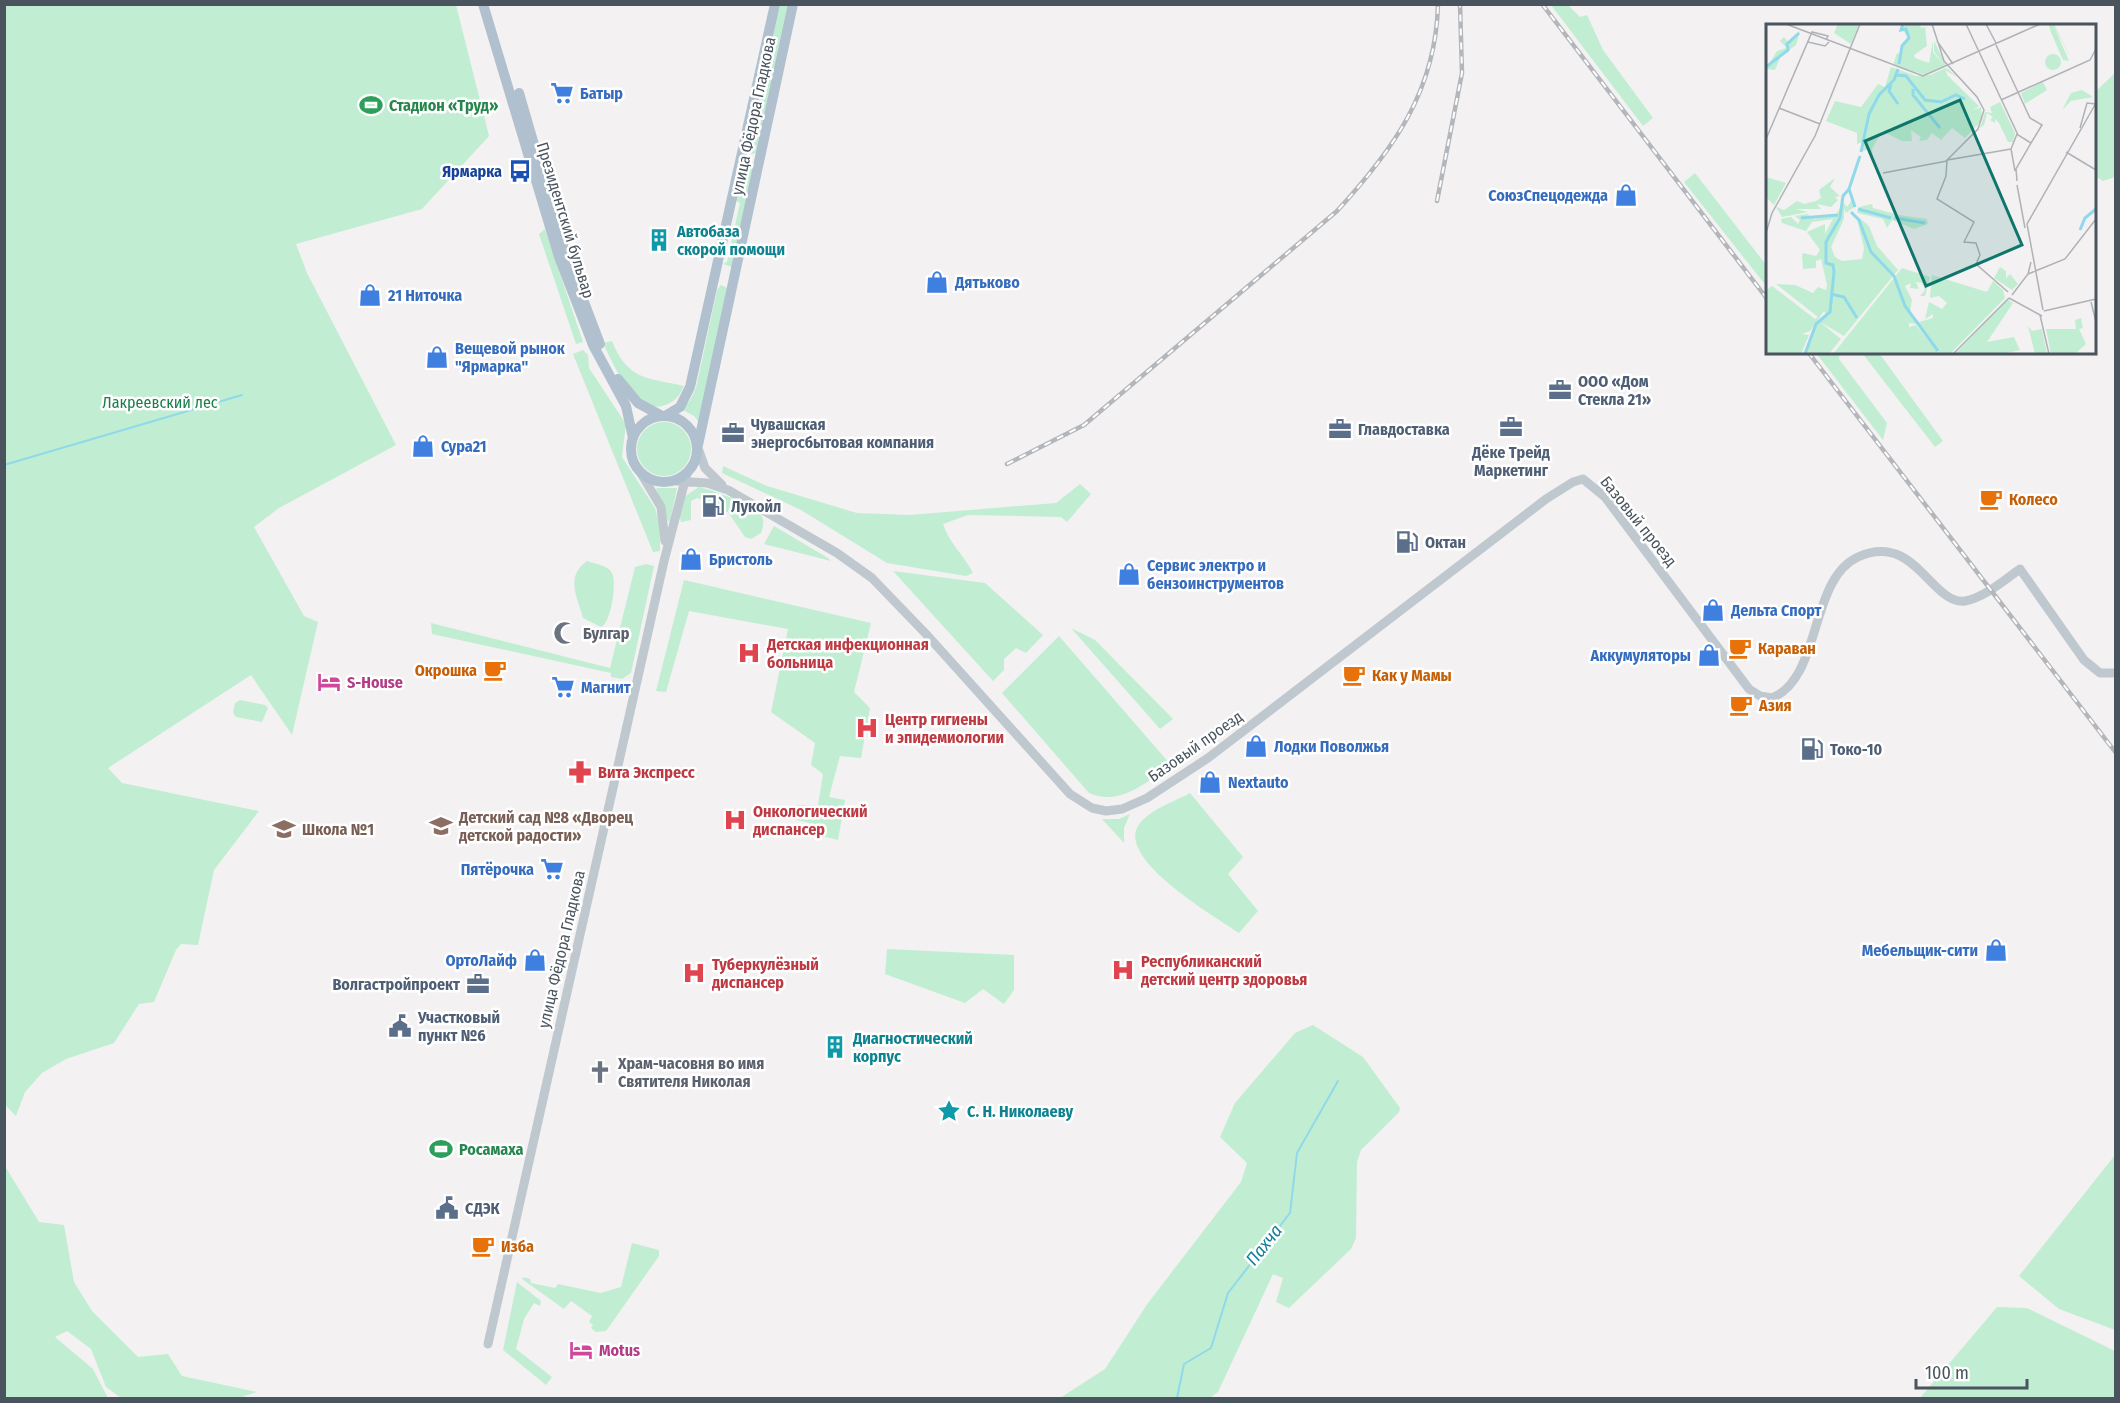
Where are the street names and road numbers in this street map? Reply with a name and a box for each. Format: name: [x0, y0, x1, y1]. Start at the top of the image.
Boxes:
street label: улица Фёдора Гладкова: [727, 35, 780, 197]
street label: Президентский бульвар: [533, 140, 598, 301]
street label: Базовый проезд: [1596, 472, 1681, 570]
street label: Базовый проезд: [1144, 707, 1246, 786]
street label: улица Фёдора Гладкова: [534, 868, 589, 1030]

